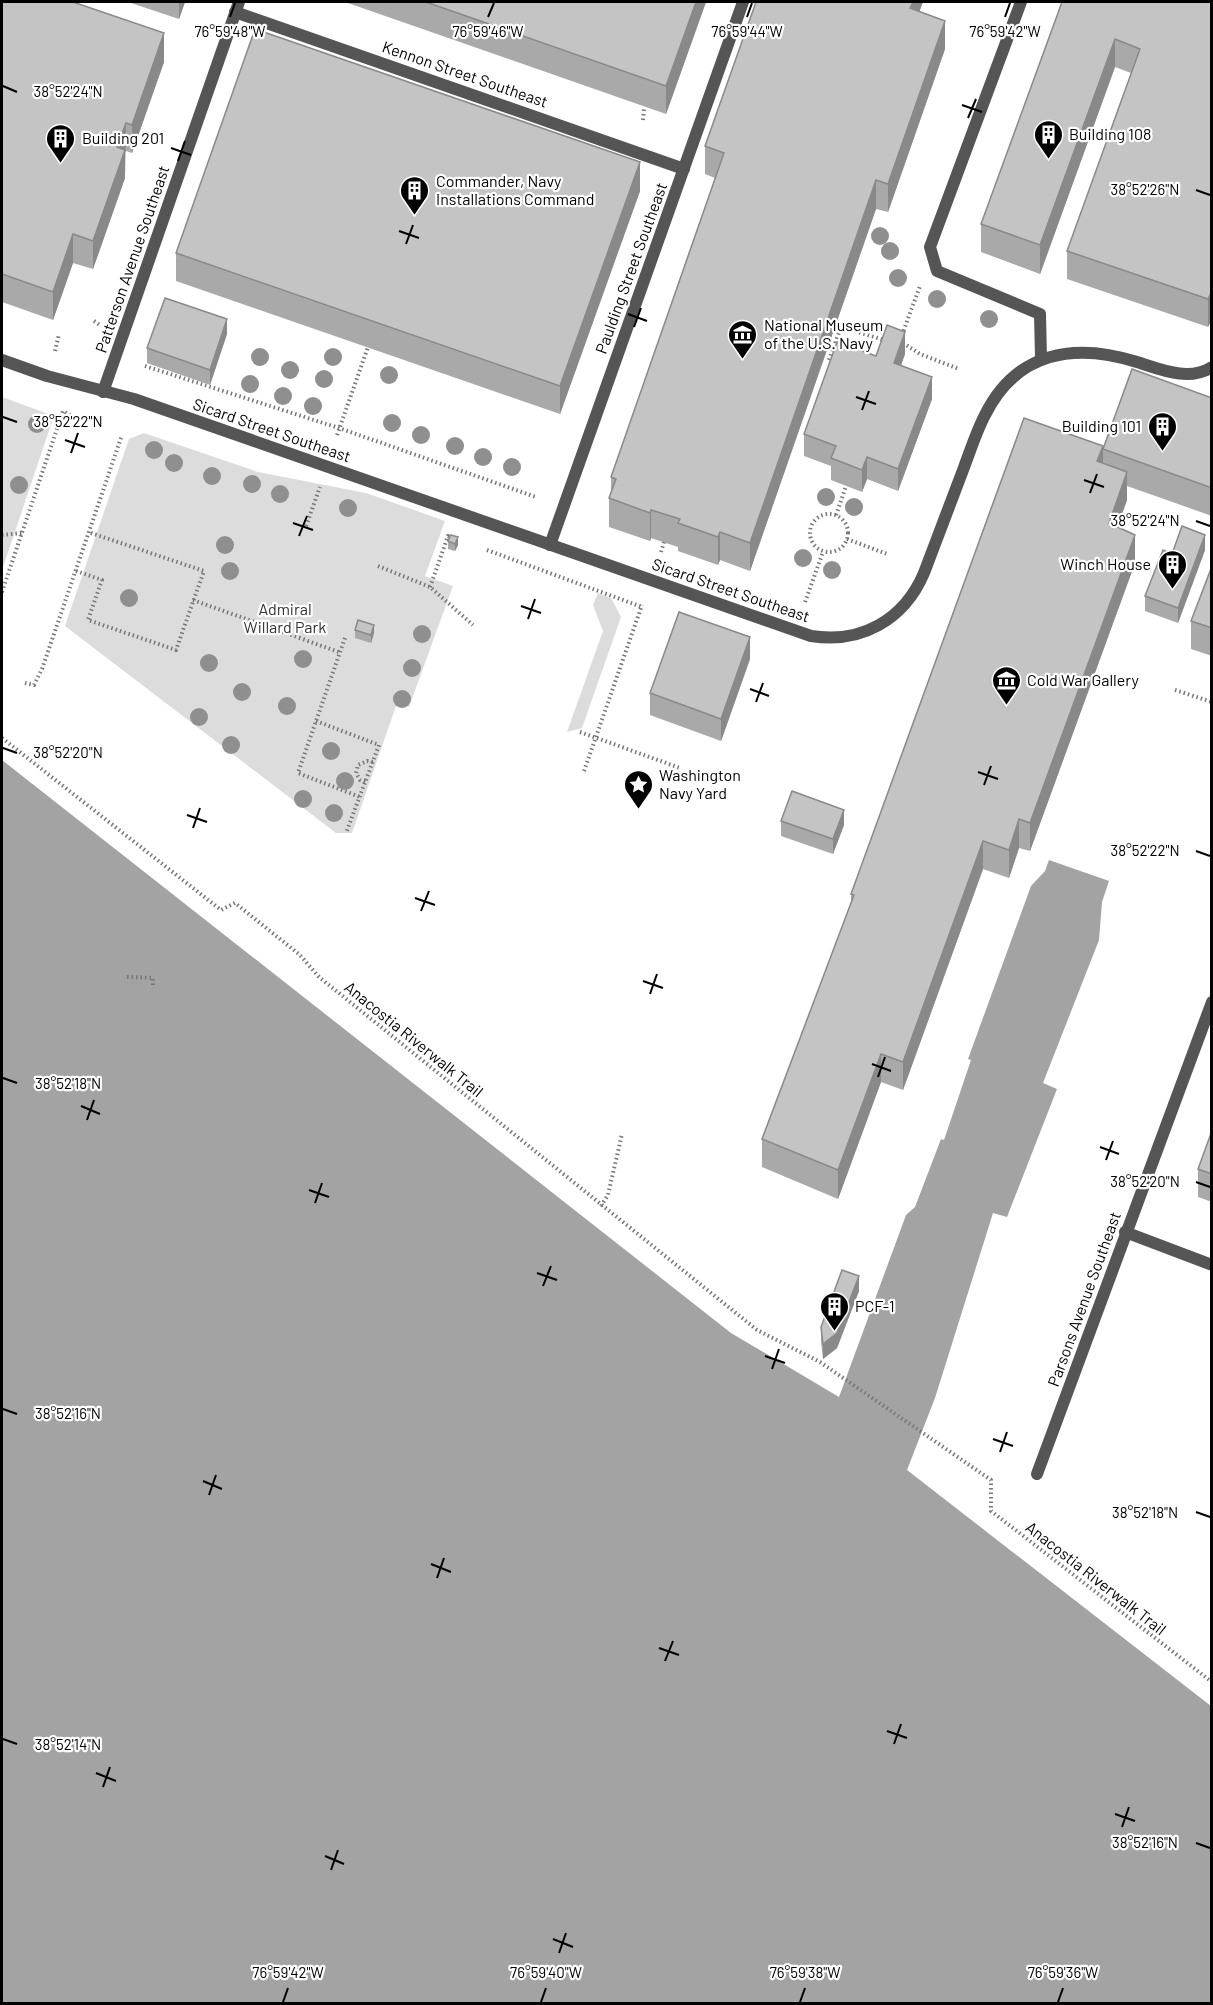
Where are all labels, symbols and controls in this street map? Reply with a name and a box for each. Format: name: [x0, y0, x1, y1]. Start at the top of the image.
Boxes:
text: 76°59'48"W: [194, 22, 266, 40]
text: 76°59'46"W: [452, 22, 524, 40]
text: 76°59'44"W: [711, 22, 783, 40]
text: 76°59'42"W: [969, 22, 1041, 40]
street label: Kennon Street Southeast: [380, 36, 550, 111]
text: 38°52'24"N: [33, 82, 103, 100]
building icon: Building 108: [1032, 118, 1064, 160]
building icon: Building 201: [45, 122, 77, 164]
place label: Building 108: [1069, 124, 1151, 143]
place label: Building 201: [82, 128, 164, 147]
street label: Patterson Avenue Southeast: [91, 163, 173, 355]
place label: Commander, Navy Installations Command: [436, 171, 594, 208]
building icon: Commander, Navy Installations Command: [399, 174, 431, 216]
street label: Paulding Street Southeast: [591, 180, 670, 356]
text: 38°52'26"N: [1111, 180, 1179, 198]
place label: National Museum of the U.S. Navy: [764, 315, 883, 352]
museum icon: National Museum of the U.S. Navy: [727, 318, 759, 360]
street label: Sicard Street Southeast: [191, 394, 354, 465]
building icon: Building 101: [1146, 410, 1178, 452]
text: 38°52'22"N: [33, 412, 103, 430]
place label: Building 101: [1062, 416, 1141, 435]
text: 38°52'24"N: [1110, 511, 1180, 529]
building icon: Winch House: [1156, 548, 1188, 590]
street label: Sicard Street Southeast: [650, 554, 813, 625]
place label: Winch House: [1060, 554, 1151, 573]
park label: Admiral Willard Park: [244, 599, 326, 636]
museum icon: Cold War Gallery: [990, 664, 1022, 706]
place label: Cold War Gallery: [1027, 670, 1140, 689]
text: 38°52'20"N: [33, 743, 103, 761]
place label: Washington Navy Yard: [659, 765, 741, 802]
place icon: Washington Navy Yard: [622, 768, 654, 810]
text: 38°52'22"N: [1110, 841, 1180, 859]
street label: Anacostia Riverwalk Trail: [341, 977, 487, 1100]
text: 38°52'18"N: [35, 1074, 101, 1092]
text: 38°52'20"N: [1110, 1172, 1180, 1190]
street label: Parsons Avenue Southeast: [1043, 1209, 1124, 1389]
building icon: PCF-1: [818, 1290, 850, 1332]
place label: PCF-1: [855, 1296, 895, 1315]
text: 38°52'16"N: [35, 1404, 101, 1422]
text: 38°52'18"N: [1112, 1503, 1178, 1521]
street label: Anacostia Riverwalk Trail: [1022, 1517, 1170, 1638]
text: 38°52'14"N: [35, 1735, 101, 1753]
text: 38°52'16"N: [1112, 1833, 1178, 1851]
text: 76°59'42"W: [252, 1963, 324, 1981]
text: 76°59'40"W: [510, 1963, 582, 1981]
text: 76°59'38"W: [770, 1963, 840, 1981]
text: 76°59'36"W: [1028, 1963, 1098, 1981]

